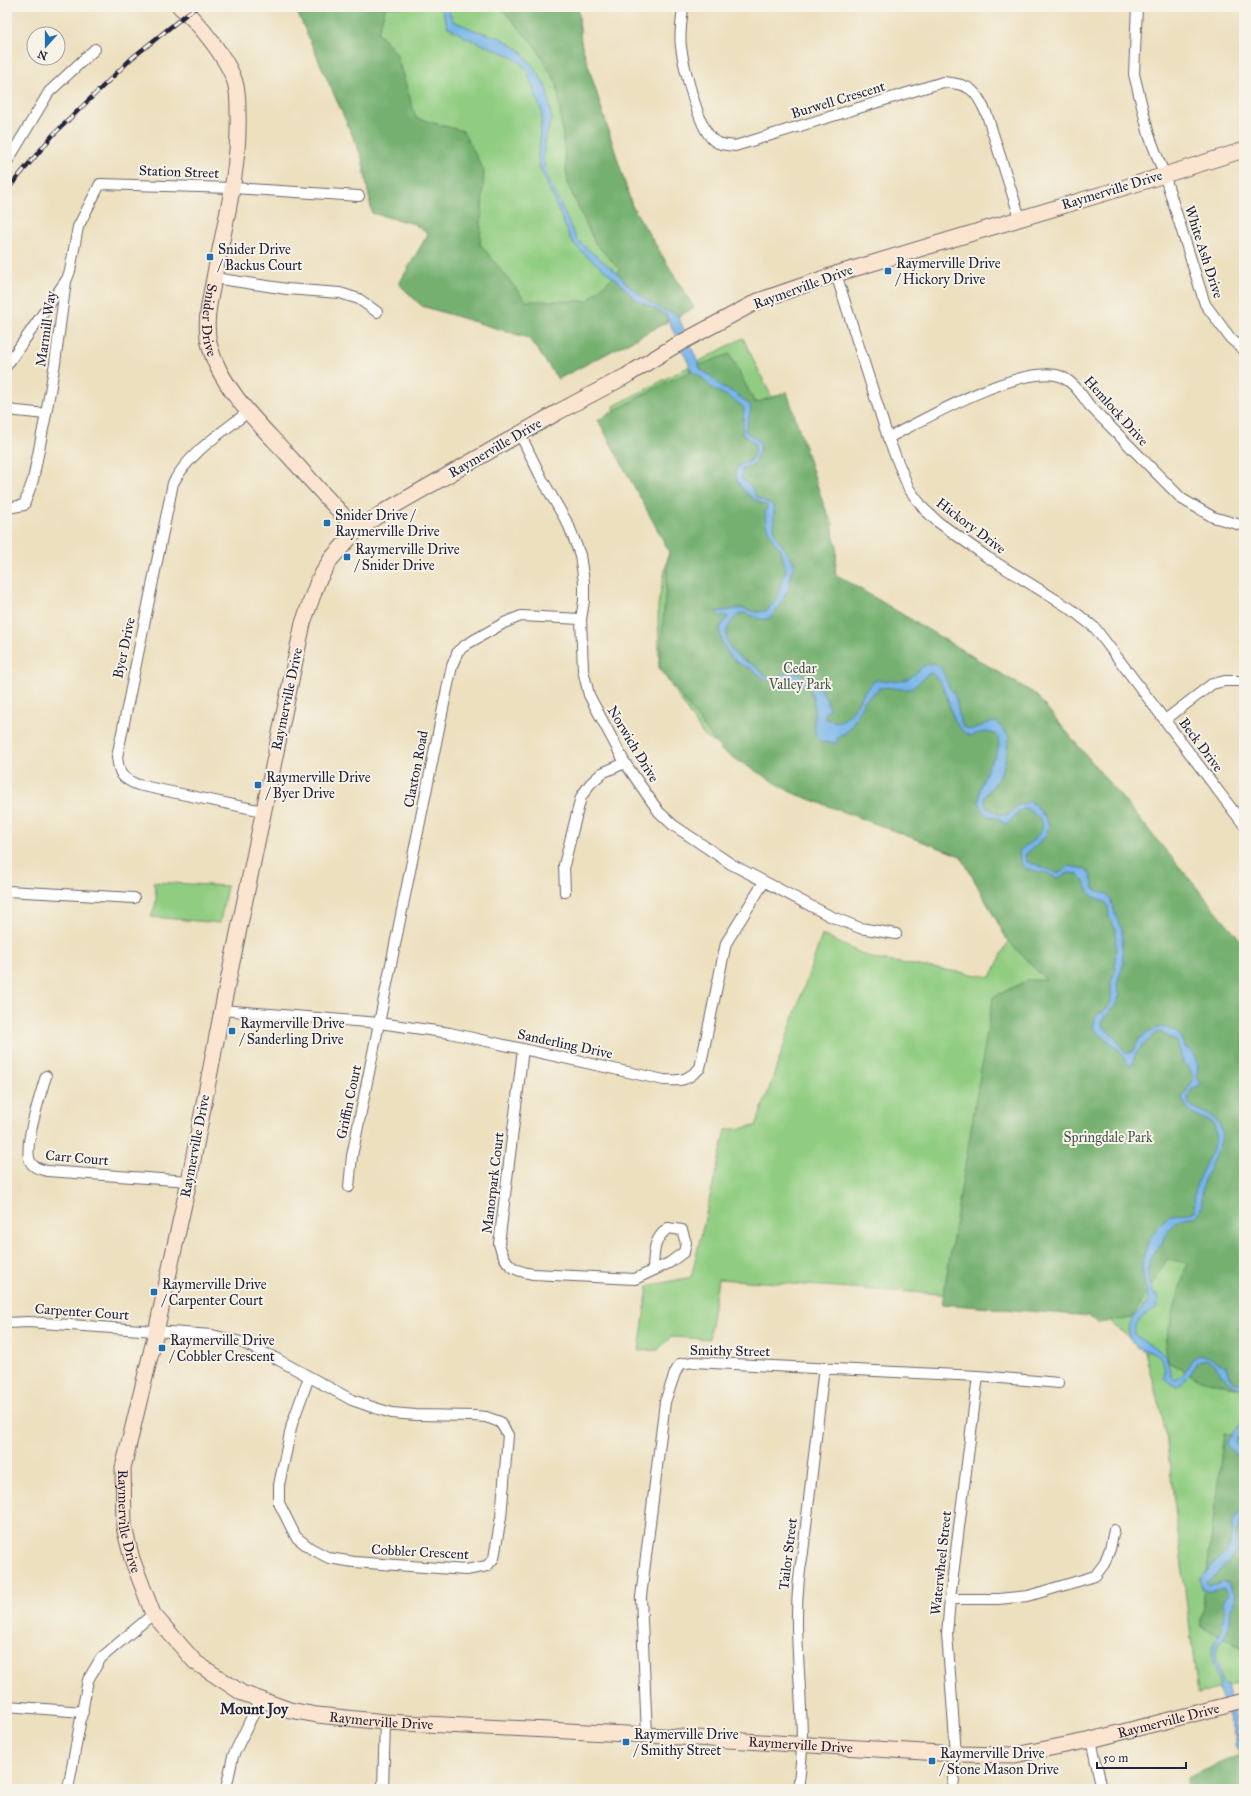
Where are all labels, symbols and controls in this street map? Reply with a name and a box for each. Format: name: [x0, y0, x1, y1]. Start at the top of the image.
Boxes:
north arrow: [26, 26, 66, 66]
text: N: [35, 47, 49, 63]
street label: Burwell Crescent: [789, 78, 887, 122]
street label: Station Street: [139, 162, 219, 182]
street label: Raymerville Drive: [1060, 167, 1165, 213]
street label: White Ash Drive: [1181, 203, 1227, 301]
place label: Snider Drive / Backus Court: [217, 241, 302, 274]
marker: Snider Drive / Backus Court: [205, 252, 215, 262]
place label: Raymerville Drive / Hickory Drive: [895, 255, 1001, 288]
street label: Raymerville Drive: [751, 261, 855, 313]
marker: Raymerville Drive / Hickory Drive: [883, 266, 893, 276]
street label: Snider Drive: [199, 282, 221, 359]
street label: Marmill Way: [32, 289, 60, 368]
street label: Hemlock Drive: [1080, 373, 1152, 450]
street label: Raymerville Drive: [446, 414, 545, 481]
street label: Hickory Drive: [933, 494, 1009, 558]
place label: Snider Drive / Raymerville Drive: [335, 507, 440, 540]
marker: Snider Drive / Raymerville Drive: [322, 518, 332, 528]
place label: Raymerville Drive / Snider Drive: [354, 541, 460, 574]
marker: Raymerville Drive / Snider Drive: [342, 552, 352, 562]
street label: Byer Drive: [109, 616, 139, 680]
street label: Raymerville Drive: [268, 646, 306, 752]
park label: Cedar Valley Park: [768, 660, 832, 693]
street label: Norwich Drive: [604, 703, 663, 785]
street label: Beck Drive: [1175, 715, 1227, 775]
street label: Claxton Road: [400, 729, 432, 809]
place label: Raymerville Drive / Byer Drive: [265, 769, 371, 802]
marker: Raymerville Drive / Byer Drive: [253, 780, 263, 790]
place label: Raymerville Drive / Sanderling Drive: [239, 1015, 345, 1048]
marker: Raymerville Drive / Sanderling Drive: [227, 1026, 237, 1036]
street label: Sanderling Drive: [516, 1026, 614, 1062]
street label: Griffin Court: [333, 1063, 365, 1141]
street label: Raymerville Drive: [177, 1093, 213, 1199]
park label: Springdale Park: [1063, 1129, 1153, 1146]
street label: Manorpark Court: [478, 1131, 508, 1235]
street label: Carr Court: [45, 1147, 109, 1169]
place label: Raymerville Drive / Carpenter Court: [161, 1276, 267, 1309]
marker: Raymerville Drive / Carpenter Court: [149, 1287, 159, 1297]
street label: Carpenter Court: [34, 1300, 130, 1324]
place label: Raymerville Drive / Cobbler Crescent: [169, 1332, 275, 1365]
street label: Smithy Street: [690, 1342, 770, 1360]
marker: Raymerville Drive / Cobbler Crescent: [157, 1343, 167, 1353]
street label: Raymerville Drive: [115, 1469, 145, 1575]
street label: Waterwheel Street: [927, 1510, 955, 1616]
street label: Tailor Street: [775, 1517, 801, 1591]
street label: Cobbler Crescent: [371, 1541, 469, 1563]
street label: Raymerville Drive: [1116, 1699, 1221, 1741]
district label: Mount Joy: [220, 1700, 289, 1719]
street label: Raymerville Drive: [328, 1708, 434, 1733]
place label: Raymerville Drive / Smithy Street: [633, 1726, 739, 1759]
street label: Raymerville Drive: [748, 1733, 853, 1756]
marker: Raymerville Drive / Smithy Street: [621, 1737, 631, 1747]
scale bar: [1097, 1744, 1186, 1770]
place label: Raymerville Drive / Stone Mason Drive: [939, 1745, 1059, 1778]
text: 50 m: [1103, 1751, 1128, 1765]
marker: Raymerville Drive / Stone Mason Drive: [927, 1756, 937, 1766]

